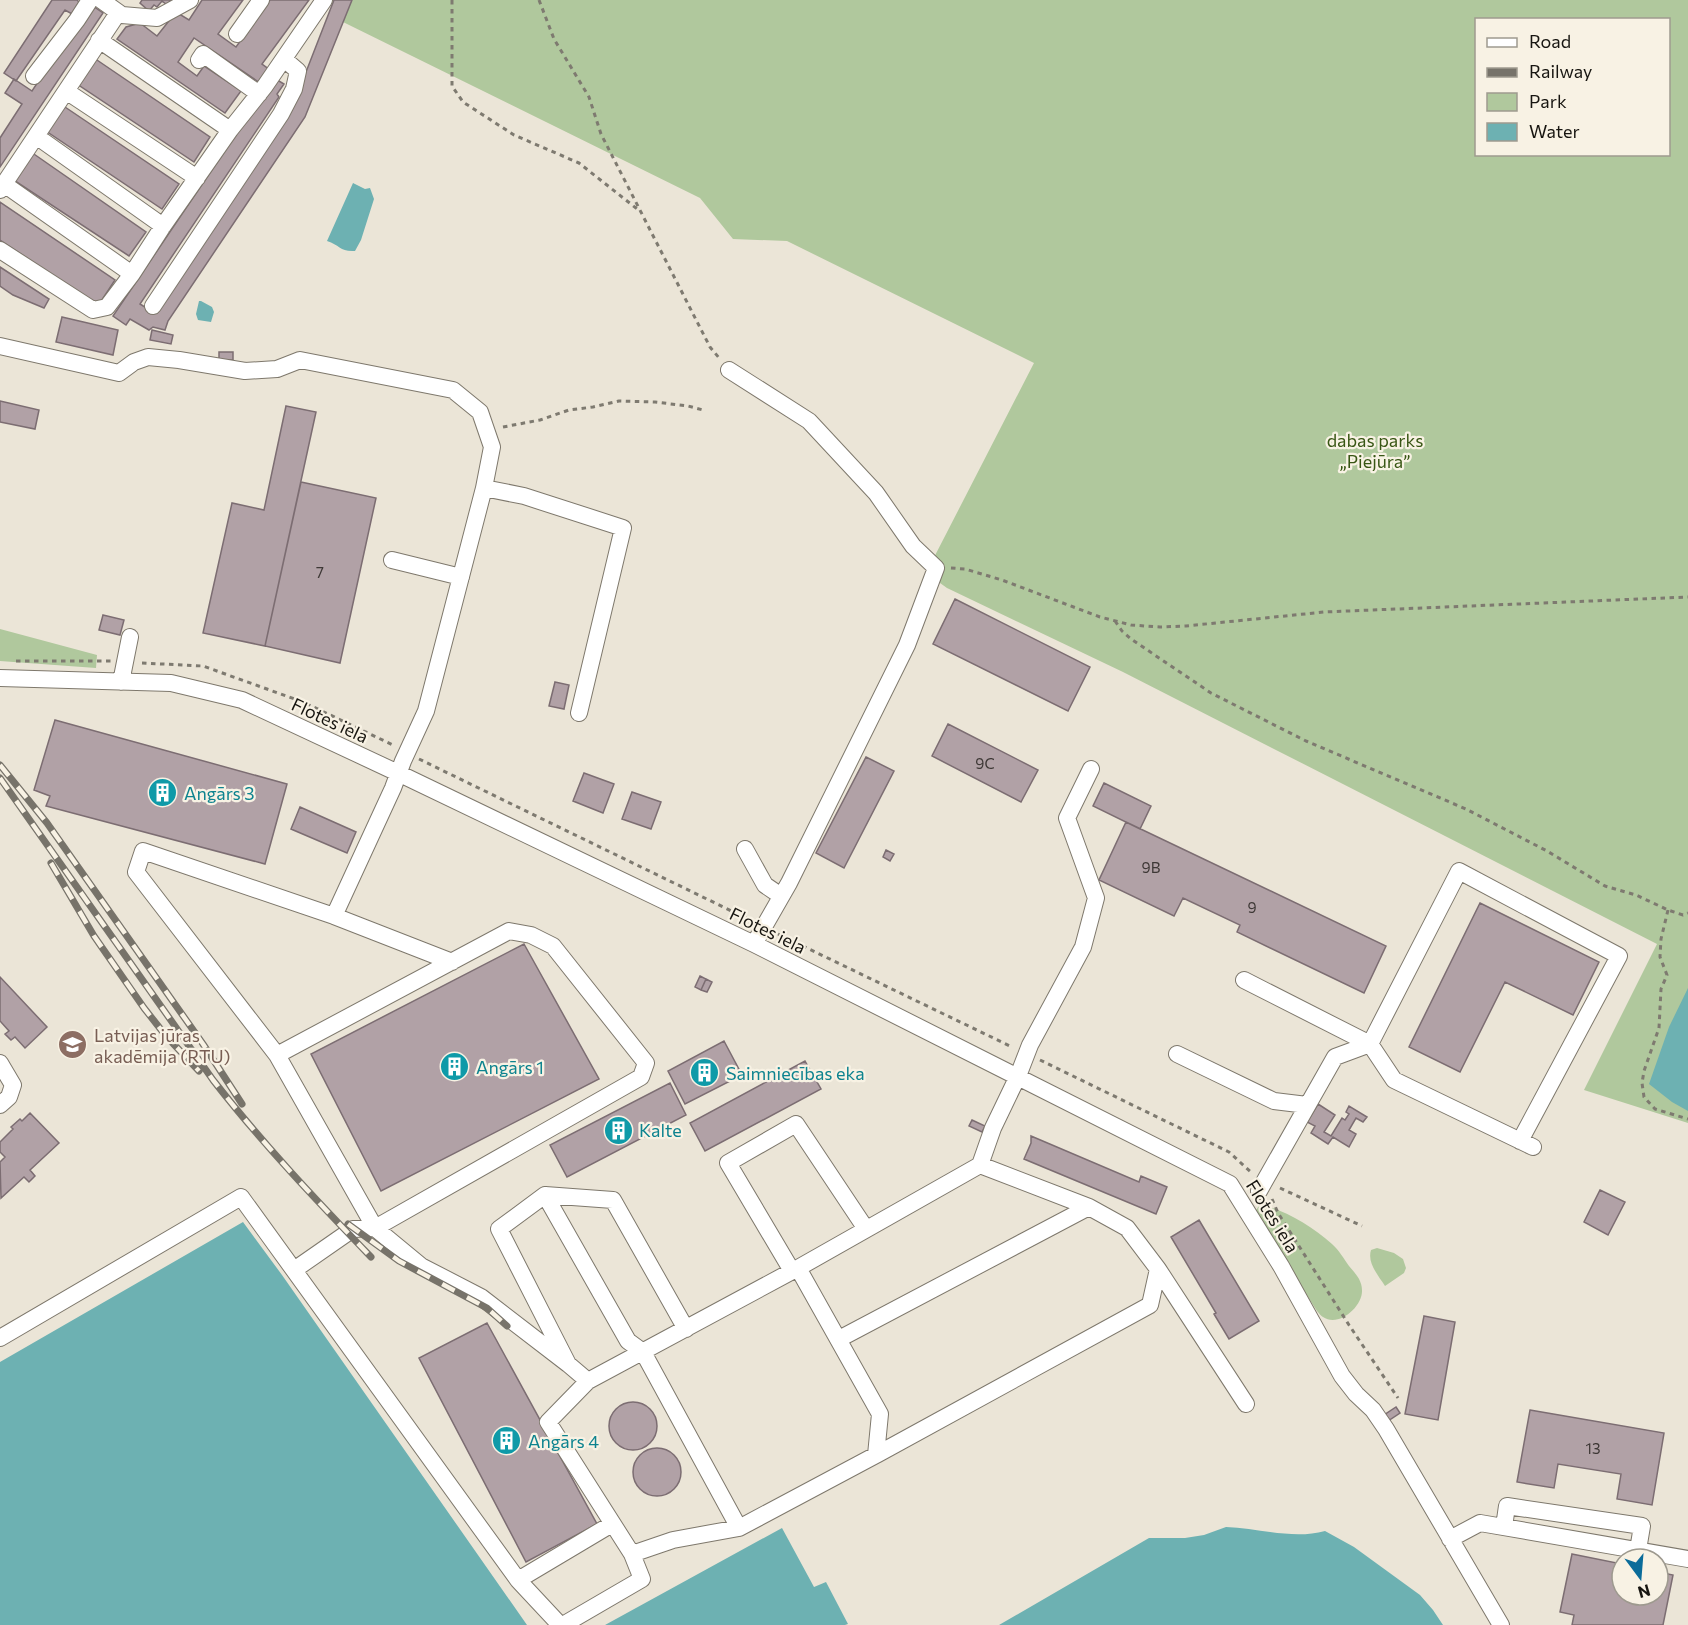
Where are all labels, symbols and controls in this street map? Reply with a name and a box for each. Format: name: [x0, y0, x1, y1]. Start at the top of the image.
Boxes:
legend: [1475, 18, 1670, 156]
text: Road: [1529, 30, 1571, 52]
text: Railway: [1529, 60, 1592, 82]
text: Park: [1529, 90, 1567, 112]
text: Water: [1529, 120, 1580, 142]
park label: dabas parks „Piejūra”: [1327, 429, 1423, 472]
house number: 7: [316, 563, 324, 581]
street label: Flotes iela: [288, 693, 372, 747]
house number: 9C: [975, 754, 995, 772]
building icon: Angārs 3: [147, 777, 179, 809]
place label: Angārs 3: [184, 782, 254, 804]
house number: 9B: [1142, 858, 1161, 876]
house number: 9: [1247, 898, 1257, 916]
street label: Flotes iela: [726, 902, 810, 958]
place label: Latvijas jūras akadēmija (RTU): [94, 1024, 231, 1067]
school or university icon: Latvijas jūras akadēmija (RTU): [57, 1029, 89, 1061]
building icon: Angārs 1: [439, 1051, 471, 1083]
place label: Angārs 1: [476, 1056, 544, 1078]
building icon: Saimniecības eka: [689, 1057, 721, 1089]
place label: Saimniecības eka: [726, 1062, 865, 1084]
building icon: Kalte: [602, 1114, 634, 1146]
place label: Kalte: [639, 1119, 682, 1141]
street label: Flotes iela: [1242, 1175, 1304, 1257]
building icon: Angārs 4: [491, 1425, 523, 1457]
place label: Angārs 4: [528, 1430, 599, 1452]
house number: 13: [1586, 1439, 1600, 1457]
north arrow: [1610, 1547, 1670, 1607]
text: N: [1636, 1581, 1653, 1603]

